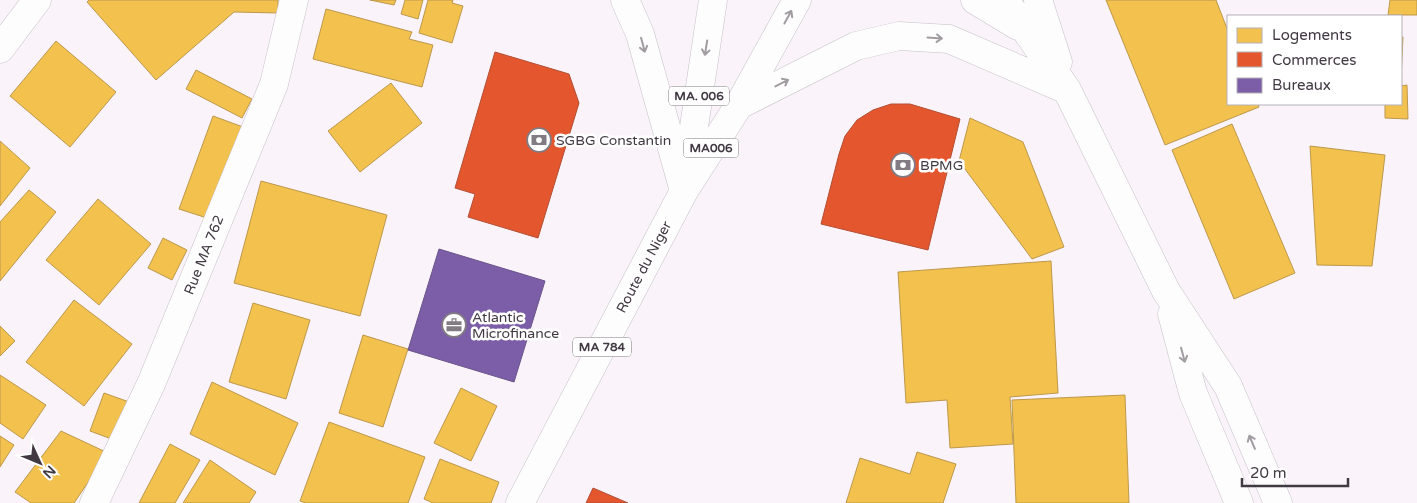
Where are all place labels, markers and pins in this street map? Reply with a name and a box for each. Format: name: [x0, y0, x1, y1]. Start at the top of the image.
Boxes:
bank icon: SGBG Constantin: [526, 127, 552, 153]
place label: SGBG Constantin: [556, 132, 671, 149]
bank icon: BPMG: [890, 152, 916, 178]
place label: BPMG: [920, 157, 963, 174]
place label: Atlantic Microfinance: [472, 309, 559, 342]
office icon: Atlantic Microfinance: [441, 312, 467, 338]

